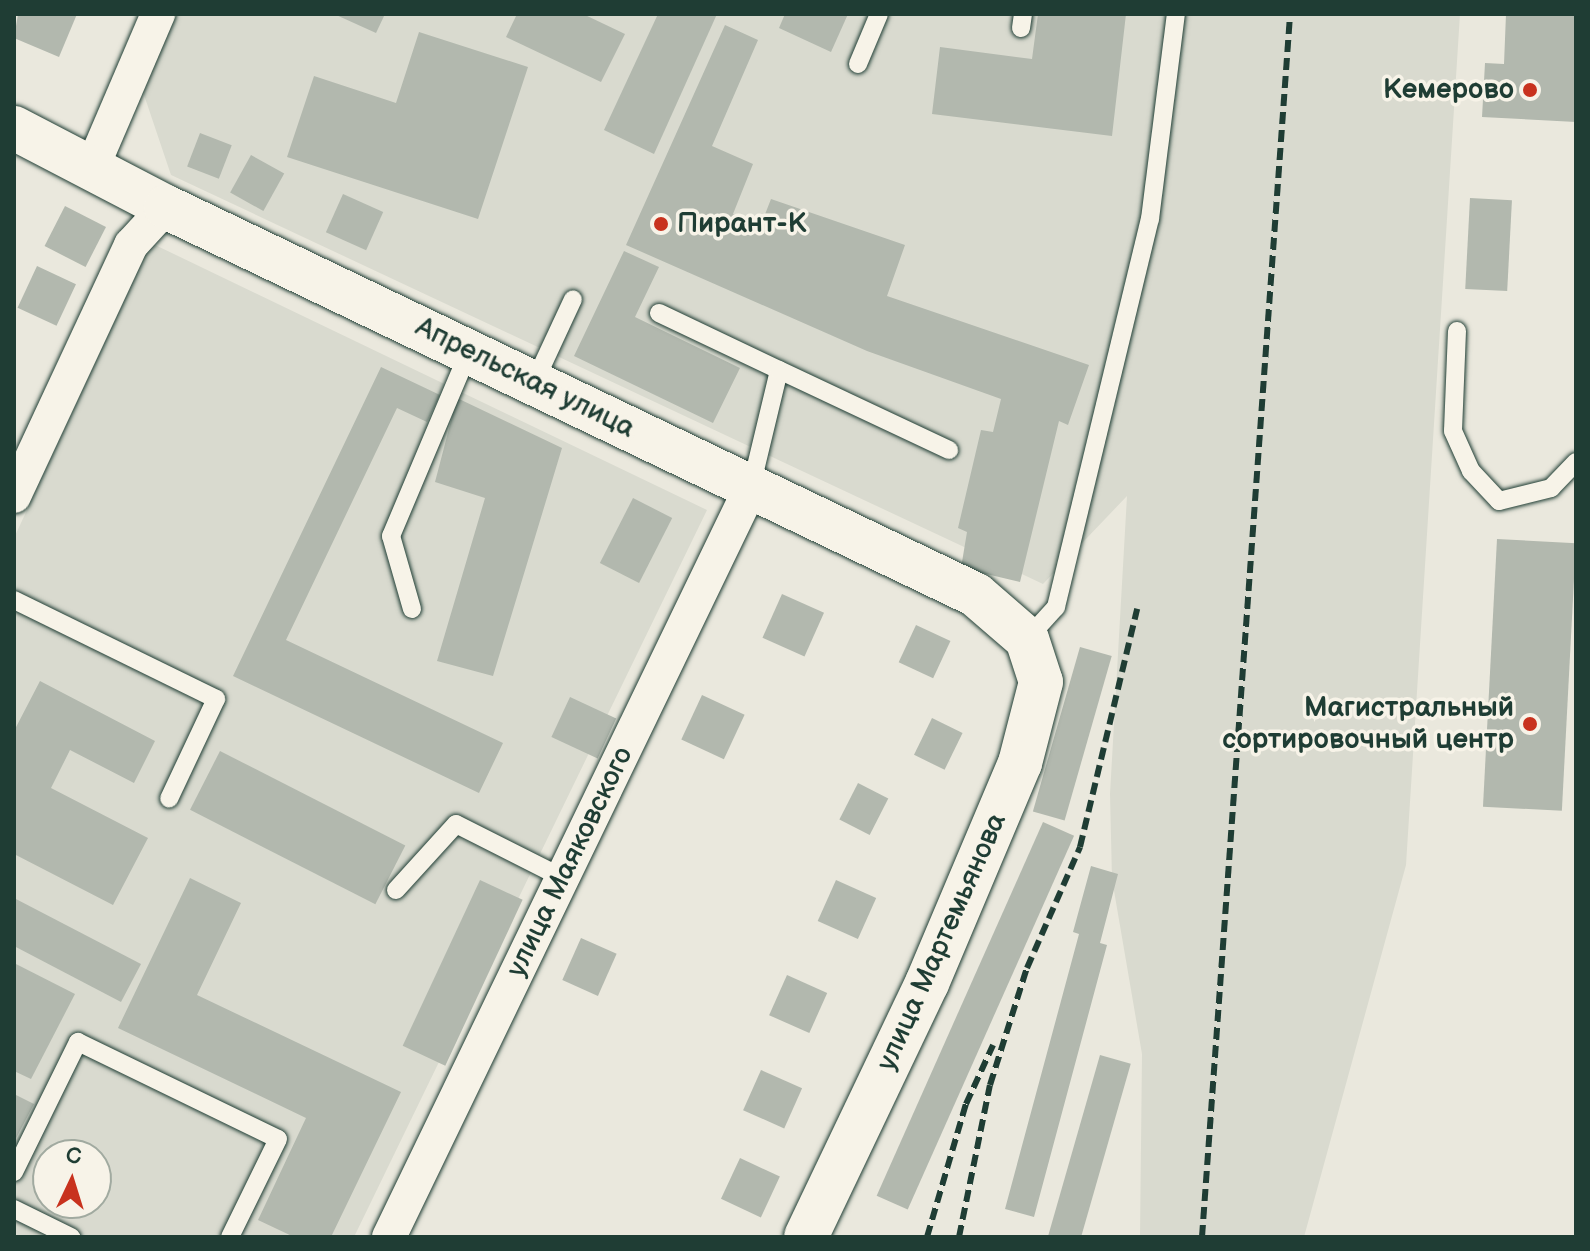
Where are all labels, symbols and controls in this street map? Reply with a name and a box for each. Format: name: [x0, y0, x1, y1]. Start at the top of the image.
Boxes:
place label: Кемерово: [1383, 73, 1514, 107]
marker: Кемерово: [1521, 81, 1539, 99]
place label: Пирант-К: [677, 207, 806, 241]
marker: Пирант-К: [652, 215, 670, 233]
street label: Апрельская улица: [410, 310, 640, 446]
place label: Магистральный сортировочный центр: [1222, 691, 1514, 757]
marker: Магистральный сортировочный центр: [1521, 715, 1539, 733]
street label: улица Маяковского: [500, 741, 640, 983]
street label: улица Мартемьянова: [870, 808, 1014, 1076]
north arrow: [32, 1139, 112, 1219]
text: С: [65, 1143, 82, 1171]

